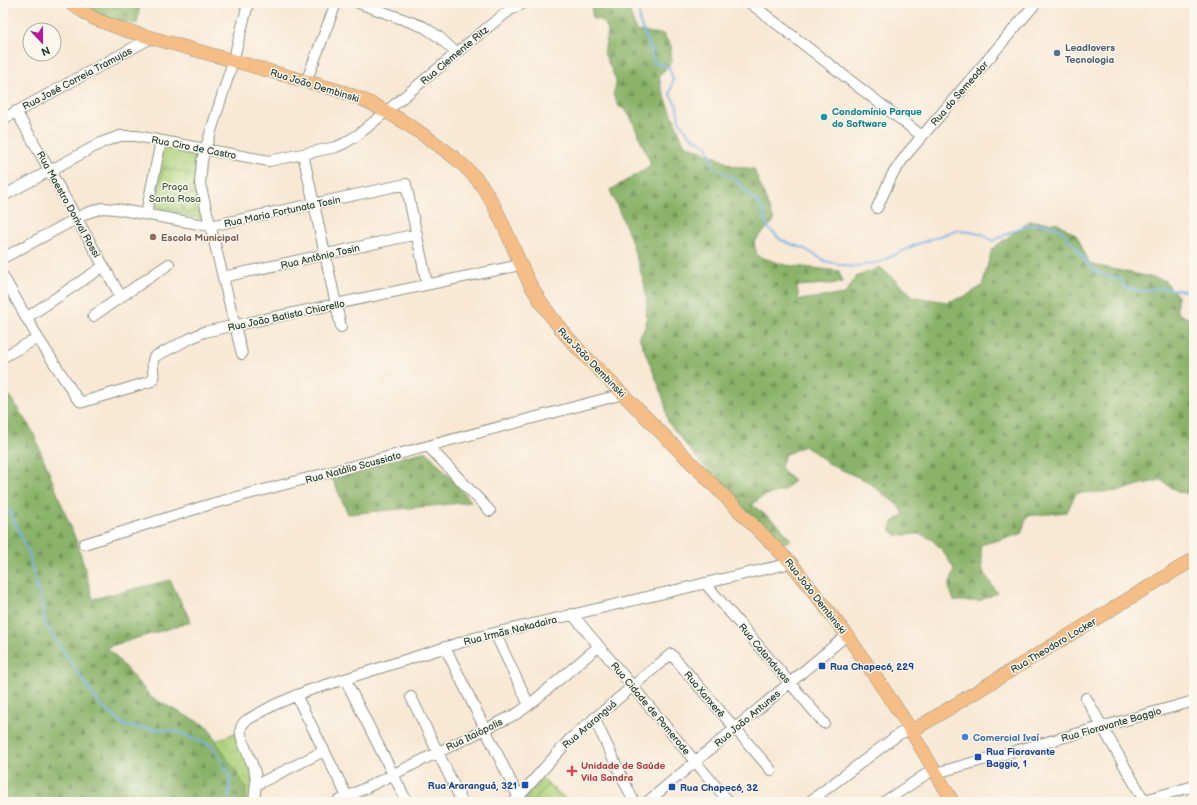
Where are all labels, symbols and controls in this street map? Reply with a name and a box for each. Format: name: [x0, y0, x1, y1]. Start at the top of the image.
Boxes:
north arrow: [22, 22, 62, 62]
street label: Rua Clemente Ritz: [418, 24, 491, 88]
place label: Leadlovers Tecnologia: [1065, 42, 1115, 66]
text: N: [39, 43, 52, 58]
street label: Rua José Correia Tramujas: [21, 45, 134, 113]
marker: Leadlovers Tecnologia: [1052, 48, 1062, 58]
street label: Rua do Semeador: [928, 59, 991, 128]
street label: Rua João Dembinski: [269, 67, 361, 105]
place label: Condomínio Parque do Software: [832, 106, 922, 130]
marker: Condomínio Parque do Software: [819, 112, 829, 122]
street label: Rua Ciro de Castro: [150, 134, 238, 162]
street label: Rua Maestro Dorival Rossi: [34, 149, 102, 260]
park label: Praça Santa Rosa: [149, 181, 201, 205]
street label: Rua Maria Fortunata Tosin: [223, 194, 342, 230]
marker: Escola Municipal: [148, 232, 158, 242]
place label: Escola Municipal: [161, 232, 239, 244]
street label: Rua Antônio Tosin: [279, 242, 361, 272]
street label: Rua João Batista Chiarello: [227, 298, 346, 334]
street label: Rua João Dembinski: [555, 325, 628, 400]
street label: Rua Natálio Scussiato: [304, 449, 403, 487]
street label: Rua João Dembinski: [782, 556, 848, 637]
street label: Rua Irmãs Nakadaira: [462, 613, 558, 648]
street label: Rua Theodoro Locker: [1009, 615, 1099, 676]
street label: Rua Catanduvas: [736, 621, 793, 686]
street label: Rua Cidade de Pomerode: [608, 660, 693, 757]
marker: Rua Chapecó, 229: [817, 661, 827, 671]
place label: Rua Chapecó, 229: [830, 661, 914, 673]
street label: Rua Xanxerê: [681, 669, 727, 720]
street label: Rua João Antunes: [712, 688, 783, 750]
street label: Rua Araranguá: [560, 698, 619, 752]
street label: Rua Fioravante Baggio: [1060, 705, 1163, 745]
street label: Rua Itaiópolis: [444, 716, 505, 754]
marker: Comercial Ivaí: [960, 732, 970, 742]
place label: Comercial Ivaí: [973, 732, 1039, 744]
place label: Rua Fioravante Baggio, 1: [986, 746, 1055, 770]
marker: Rua Fioravante Baggio, 1: [973, 752, 983, 762]
place label: Unidade de Saúde Vila Sandra: [581, 760, 665, 784]
marker: Unidade de Saúde Vila Sandra: [566, 765, 578, 777]
place label: Rua Araranguá, 321: [428, 780, 517, 792]
marker: Rua Araranguá, 321: [520, 780, 530, 790]
marker: Rua Chapecó, 32: [667, 782, 677, 792]
place label: Rua Chapecó, 32: [680, 782, 758, 794]

